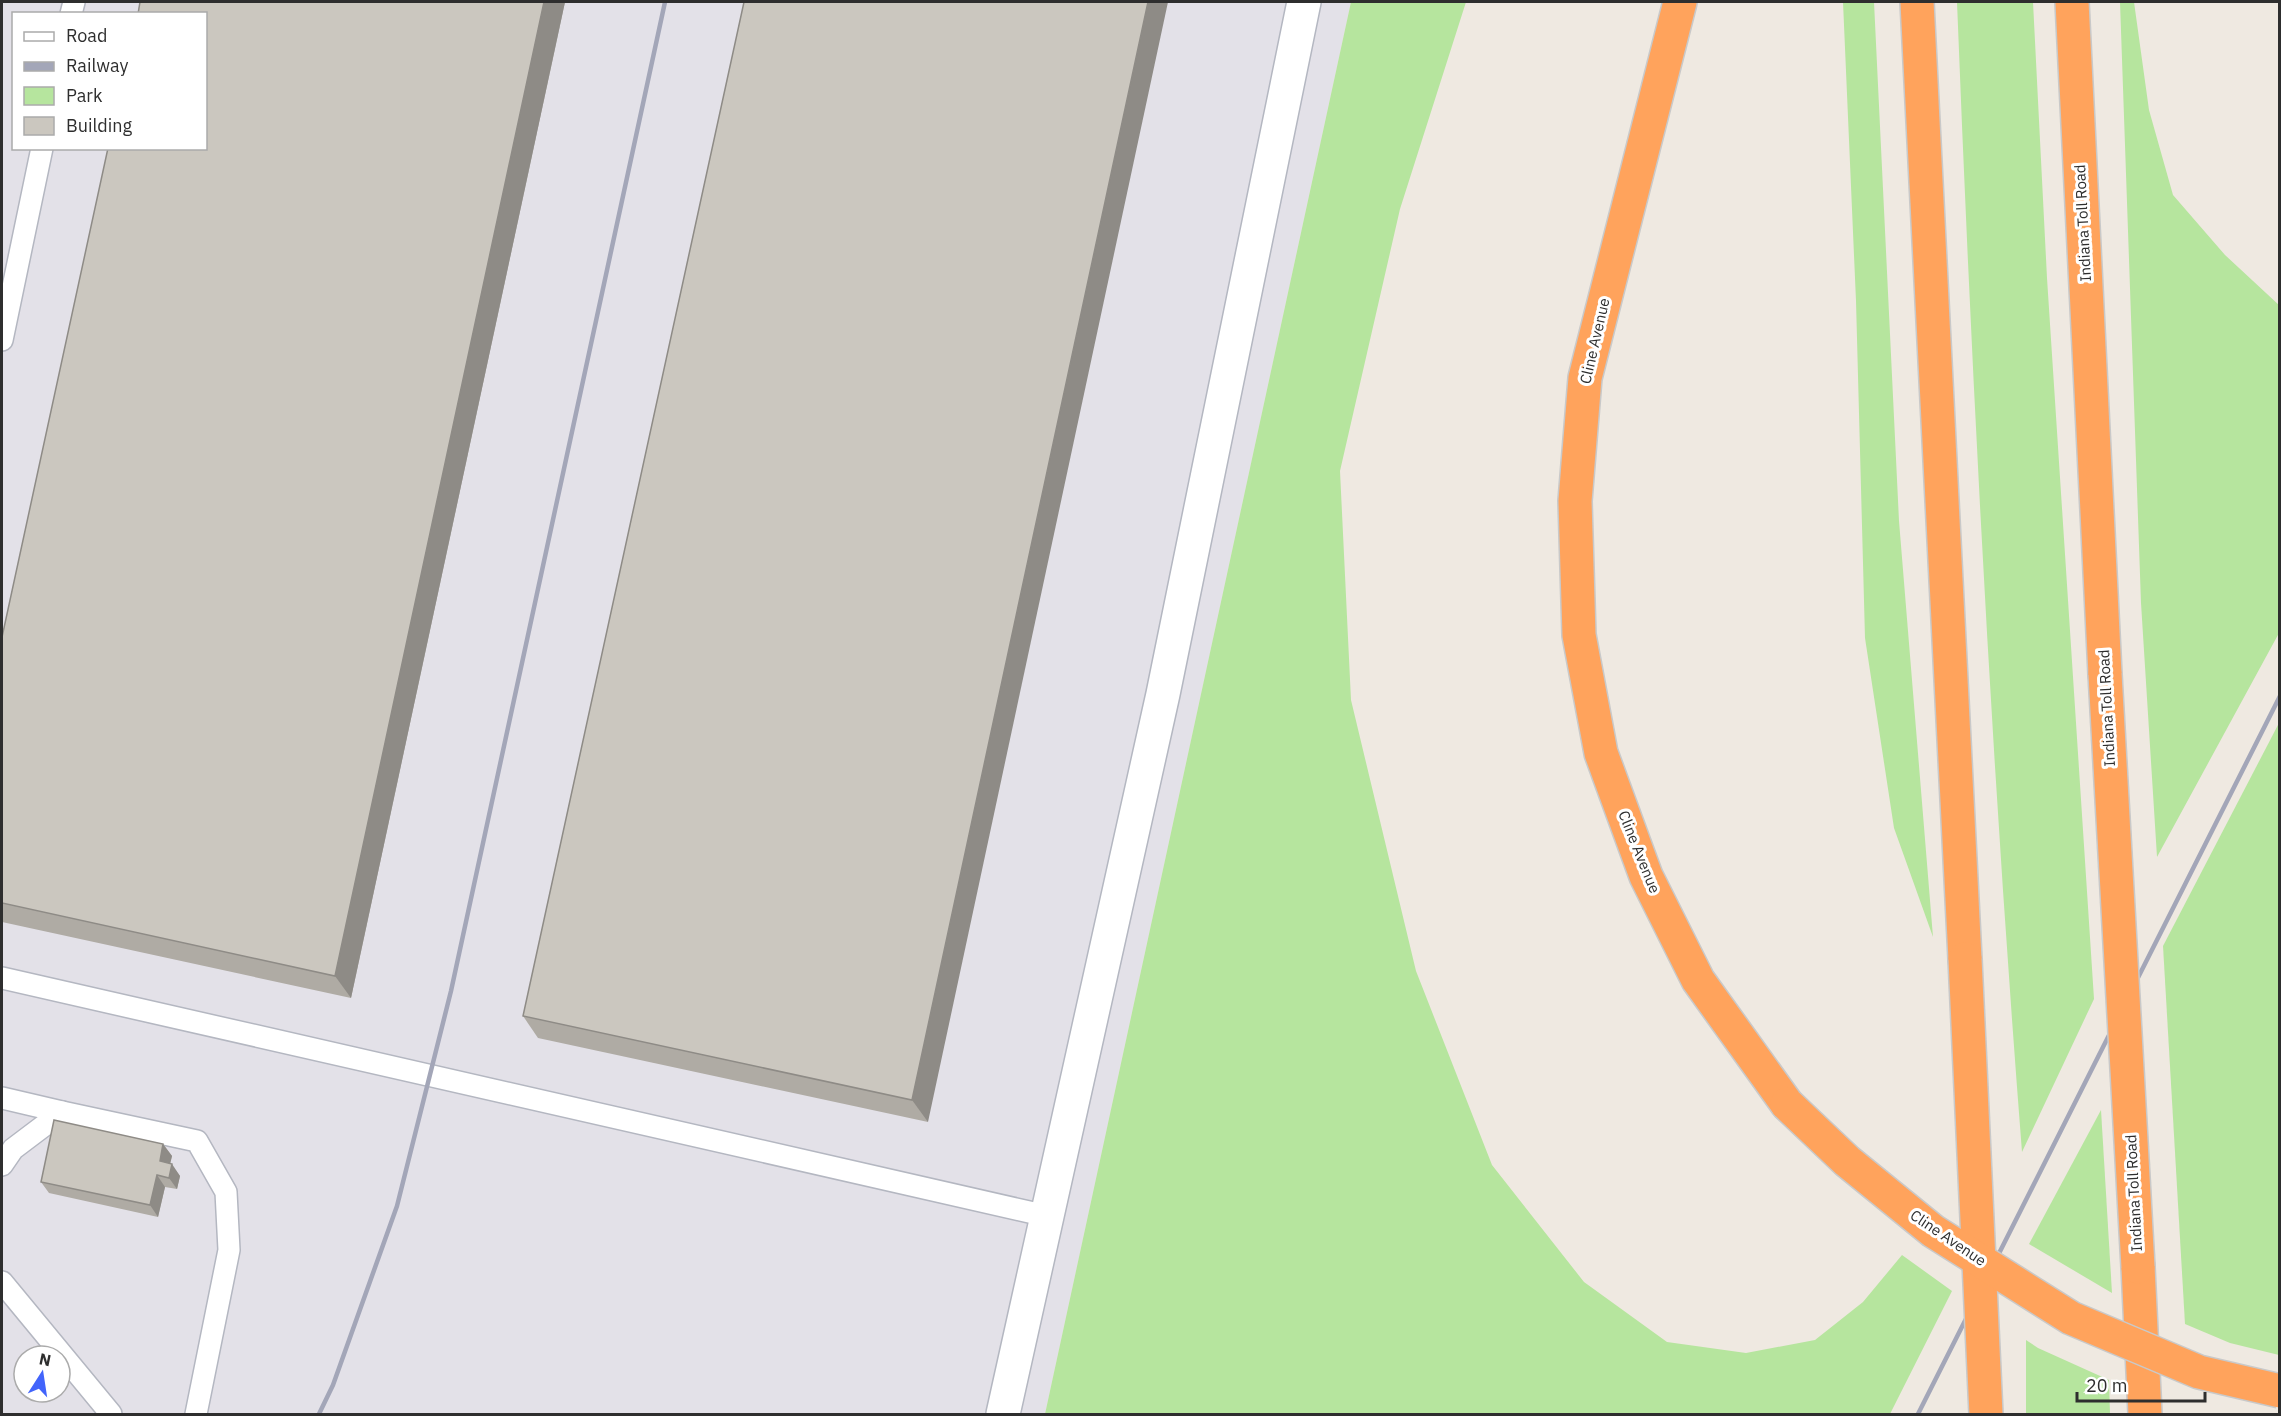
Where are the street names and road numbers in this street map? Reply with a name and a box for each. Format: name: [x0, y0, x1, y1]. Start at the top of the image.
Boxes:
street label: Indiana Toll Road: [2070, 164, 2095, 282]
street label: Cline Avenue: [1575, 296, 1614, 386]
street label: Indiana Toll Road: [2094, 649, 2119, 767]
street label: Cline Avenue: [1614, 808, 1665, 896]
street label: Indiana Toll Road: [2121, 1134, 2146, 1252]
street label: Cline Avenue: [1907, 1205, 1990, 1270]

